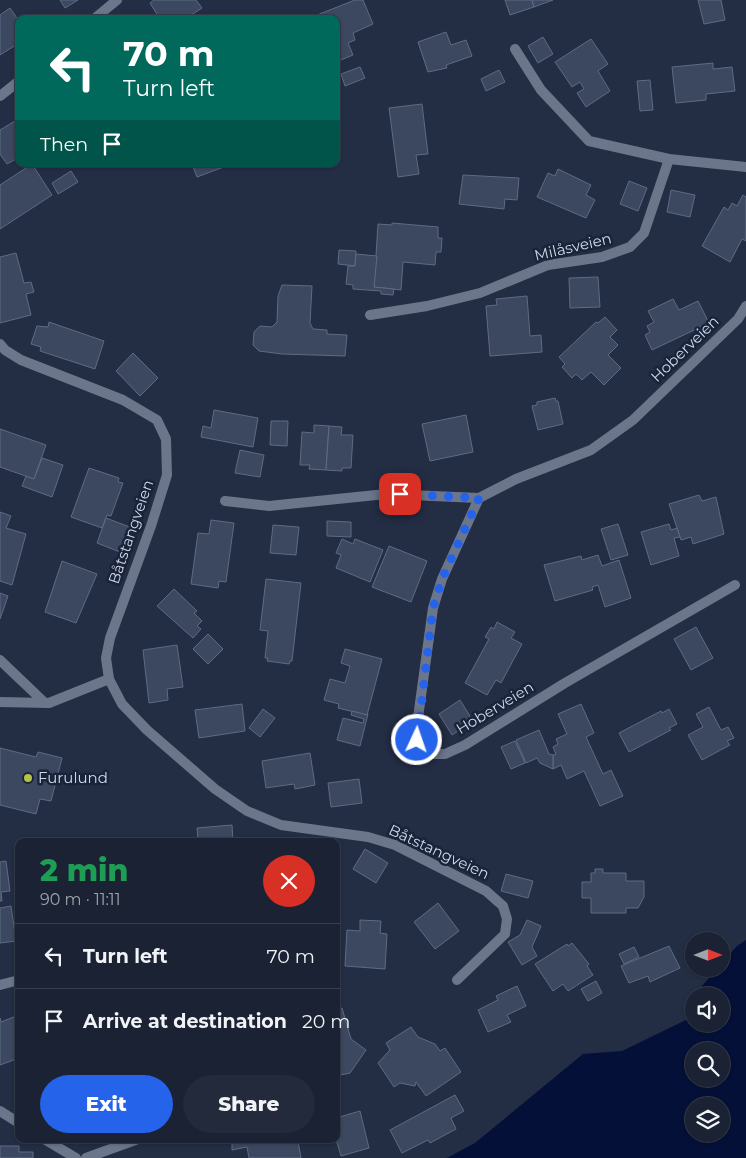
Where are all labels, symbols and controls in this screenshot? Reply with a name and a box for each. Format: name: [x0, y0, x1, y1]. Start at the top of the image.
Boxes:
text: 70 m: [123, 32, 214, 75]
icon: left: [40, 35, 105, 100]
text: Turn left: [123, 75, 215, 102]
icon: arrive: [98, 130, 126, 158]
text: Then: [40, 133, 88, 156]
street label: Milåsveien: [532, 228, 613, 265]
street label: Hoberveien: [647, 311, 723, 386]
pin: [379, 473, 421, 515]
street label: Båtstangveien: [104, 477, 157, 586]
icon: arrive: [386, 480, 414, 508]
street label: Hoberveien: [452, 677, 537, 738]
position arrow: [390, 713, 442, 765]
place label: Furulund: [38, 768, 108, 787]
marker: Furulund: [22, 772, 34, 784]
street label: Båtstangveien: [386, 820, 493, 883]
text: 2 min: [40, 852, 128, 889]
button: close: [263, 855, 315, 907]
text: 90 m · 11:11: [40, 890, 120, 909]
north arrow: [685, 932, 730, 978]
map controls: [685, 932, 730, 1142]
icon: left: [40, 942, 68, 970]
text: Turn left: [83, 945, 168, 968]
text: 70 m: [266, 945, 315, 968]
button: sound: [685, 987, 730, 1032]
icon: arrive: [40, 1007, 68, 1035]
text: Arrive at destination: [83, 1010, 287, 1033]
text: 20 m: [302, 1010, 350, 1033]
button: search: [685, 1042, 730, 1087]
button: Exit: [40, 1075, 173, 1133]
button: Share: [183, 1075, 315, 1133]
button: layers: [685, 1097, 730, 1142]

